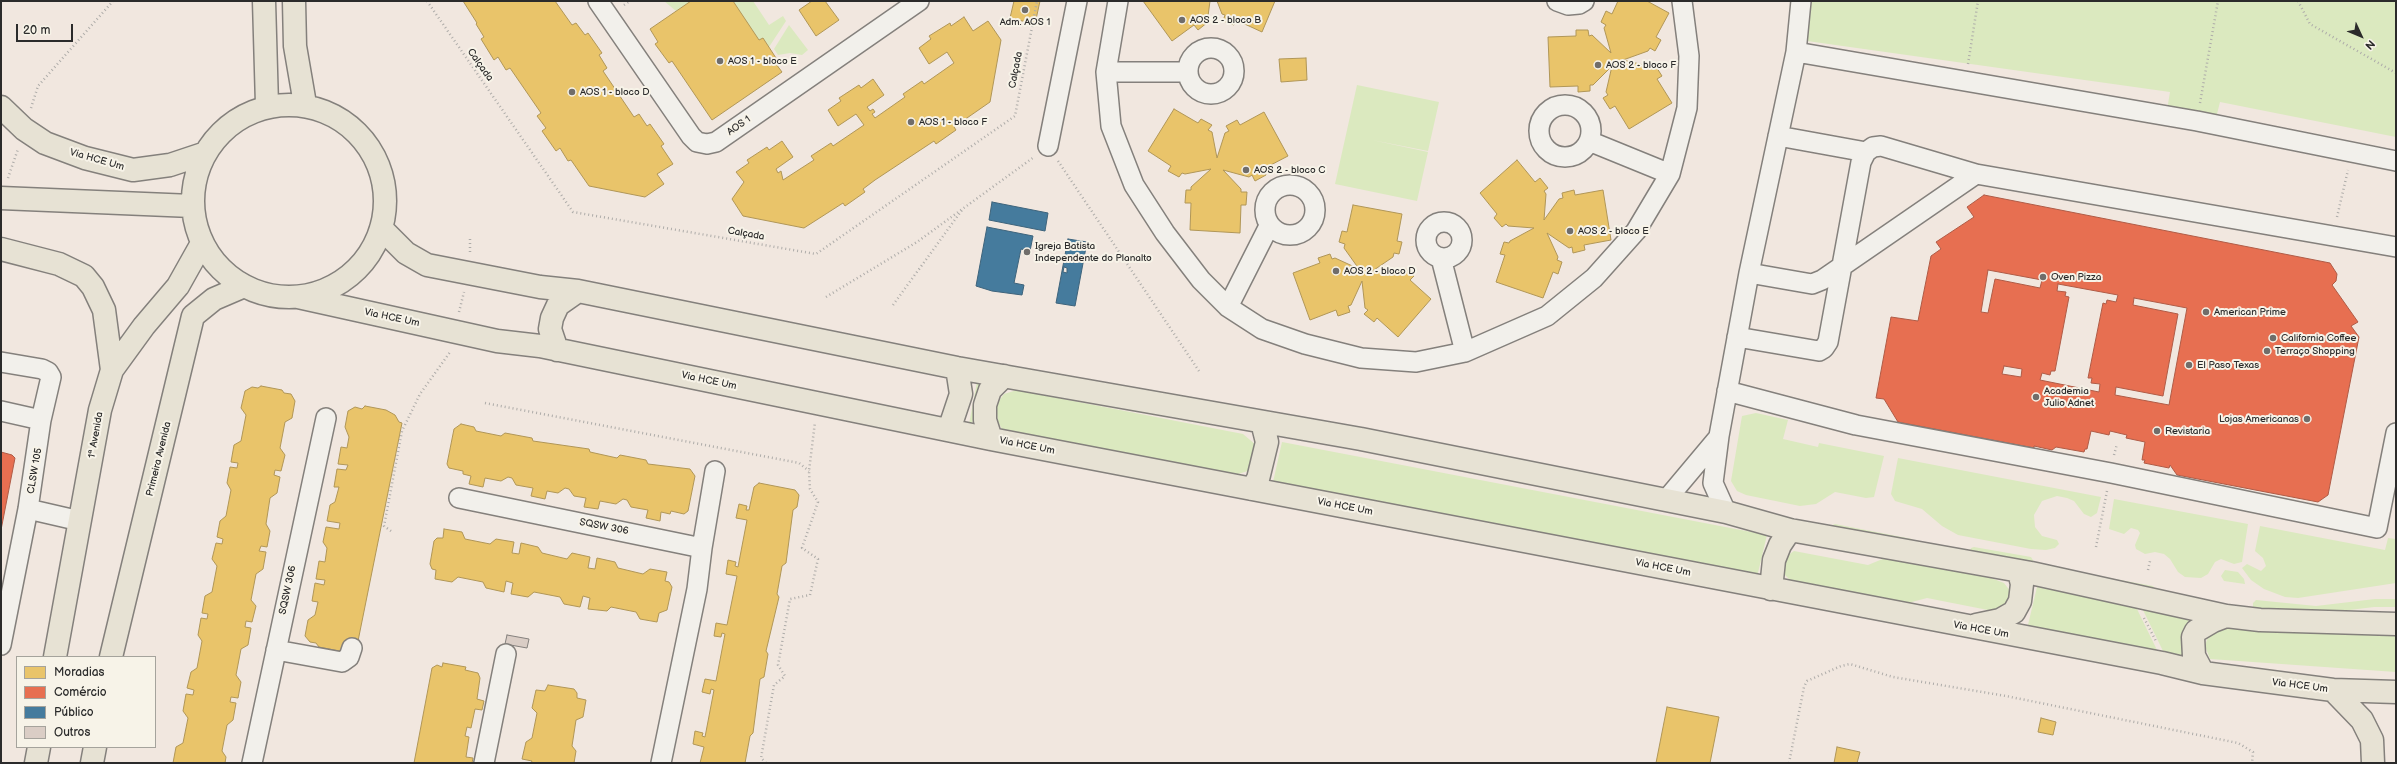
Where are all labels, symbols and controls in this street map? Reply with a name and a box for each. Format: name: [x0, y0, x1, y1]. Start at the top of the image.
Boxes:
marker: Adm. AOS 1: [1020, 5, 1030, 15]
place label: AOS 2 - bloco B: [1190, 14, 1261, 26]
marker: AOS 2 - bloco B: [1177, 15, 1187, 25]
scale bar: [18, 16, 75, 42]
place label: Adm. AOS 1: [1000, 16, 1050, 28]
north arrow: [2341, 16, 2381, 56]
text: 20 m: [23, 23, 50, 38]
text: N: [2362, 37, 2378, 52]
street label: Calçada: [464, 46, 496, 84]
street label: Calçada: [1007, 51, 1025, 89]
place label: AOS 1 - bloco E: [728, 55, 797, 67]
marker: AOS 1 - bloco E: [715, 56, 725, 66]
place label: AOS 2 - bloco F: [1606, 59, 1676, 71]
marker: AOS 2 - bloco F: [1593, 60, 1603, 70]
place label: AOS 1 - bloco D: [580, 86, 650, 98]
marker: AOS 1 - bloco D: [567, 87, 577, 97]
street label: AOS 1: [725, 114, 753, 138]
place label: AOS 1 - bloco F: [919, 116, 987, 128]
marker: AOS 1 - bloco F: [906, 117, 916, 127]
street label: Via HCE Um: [68, 146, 126, 174]
place label: AOS 2 - bloco C: [1254, 164, 1325, 176]
marker: AOS 2 - bloco C: [1241, 165, 1251, 175]
street label: Calçada: [727, 225, 765, 243]
place label: AOS 2 - bloco E: [1578, 225, 1649, 237]
marker: AOS 2 - bloco E: [1565, 226, 1575, 236]
place label: Igreja Batista Independente do Planalto: [1035, 240, 1152, 264]
marker: Igreja Batista Independente do Planalto: [1022, 247, 1032, 257]
place label: AOS 2 - bloco D: [1344, 265, 1416, 277]
marker: AOS 2 - bloco D: [1331, 266, 1341, 276]
place label: Oven Pizza: [2051, 271, 2101, 283]
marker: Oven Pizza: [2038, 272, 2048, 282]
street label: Via HCE Um: [363, 306, 421, 330]
place label: American Prime: [2214, 306, 2286, 318]
marker: American Prime: [2201, 307, 2211, 317]
place label: California Coffee: [2281, 332, 2356, 344]
marker: California Coffee: [2268, 333, 2278, 343]
place label: Terraço Shopping: [2275, 345, 2355, 357]
marker: Terraço Shopping: [2262, 346, 2272, 356]
place label: El Paso Texas: [2197, 359, 2259, 371]
marker: El Paso Texas: [2184, 360, 2194, 370]
street label: Via HCE Um: [680, 369, 738, 393]
place label: Academia Julio Adnet: [2044, 385, 2094, 408]
marker: Academia Julio Adnet: [2031, 392, 2041, 402]
street label: 1ª Avenida: [86, 411, 106, 459]
place label: Lojas Americanas: [2219, 413, 2299, 425]
marker: Lojas Americanas: [2302, 414, 2312, 424]
street label: Primeira Avenida: [144, 420, 174, 498]
place label: Revistaria: [2165, 425, 2210, 437]
marker: Revistaria: [2152, 426, 2162, 436]
street label: Via HCE Um: [998, 435, 1056, 457]
street label: CLSW 105: [25, 447, 45, 495]
street label: Via HCE Um: [1316, 496, 1374, 518]
street label: SQSW 306: [578, 516, 630, 538]
street label: Via HCE Um: [1634, 557, 1692, 579]
street label: SQSW 306: [277, 564, 299, 616]
street label: Via HCE Um: [1952, 619, 2010, 641]
legend: [16, 656, 156, 748]
text: Moradias: [54, 665, 104, 680]
street label: Via HCE Um: [2271, 677, 2329, 695]
text: Comércio: [54, 685, 107, 700]
text: Público: [54, 705, 94, 720]
text: Outros: [54, 725, 90, 740]

